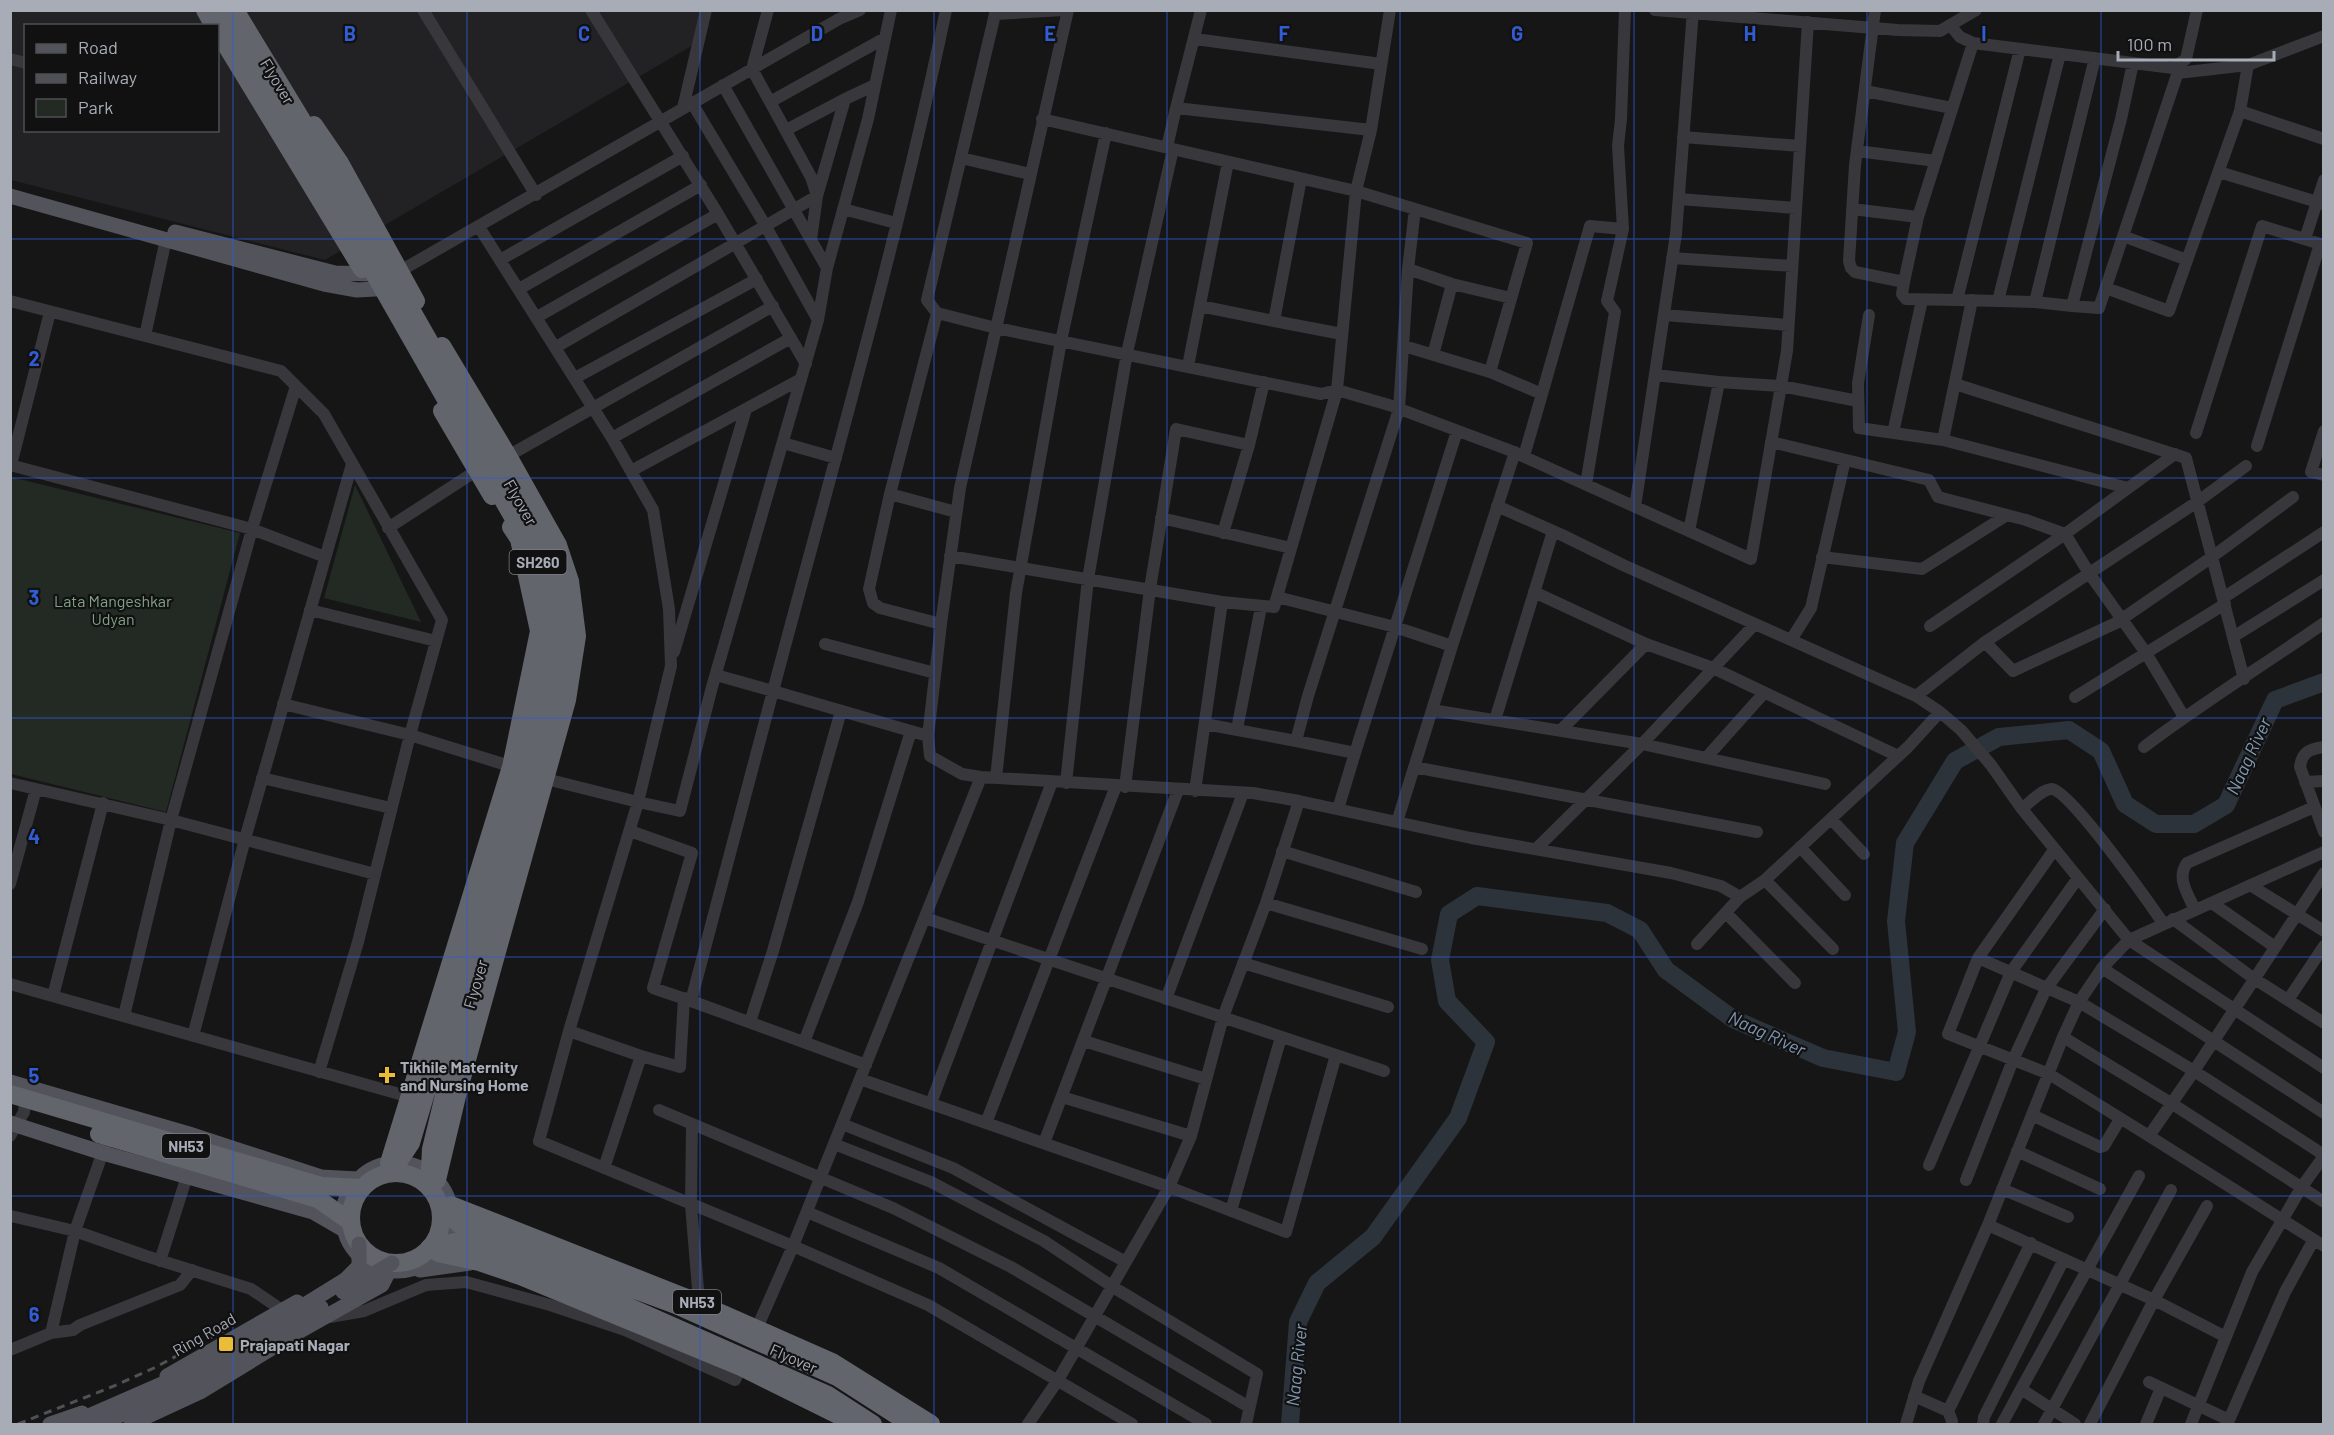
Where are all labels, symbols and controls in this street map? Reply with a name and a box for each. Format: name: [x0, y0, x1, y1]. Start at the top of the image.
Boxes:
text: B: [344, 21, 356, 45]
text: C: [578, 21, 590, 45]
text: D: [811, 21, 823, 45]
text: E: [1044, 21, 1056, 45]
text: F: [1278, 21, 1290, 45]
text: G: [1511, 21, 1523, 45]
text: H: [1744, 21, 1756, 45]
text: I: [1981, 21, 1987, 45]
legend: [24, 24, 219, 132]
scale bar: [2118, 24, 2274, 62]
text: 100 m: [2127, 33, 2172, 55]
text: Road: [78, 36, 118, 58]
street label: Flyover: [257, 55, 299, 107]
text: Railway: [78, 66, 137, 88]
text: Park: [78, 96, 113, 118]
text: 2: [28, 346, 40, 370]
street label: Flyover: [500, 476, 542, 529]
road number: SH260: [510, 550, 566, 574]
text: 3: [29, 585, 39, 609]
park label: Lata Mangeshkar Udyan: [54, 591, 172, 628]
water label: Naag River: [2221, 713, 2276, 798]
text: 4: [28, 824, 40, 848]
street label: Flyover: [459, 957, 491, 1011]
water label: Naag River: [1725, 1006, 1810, 1061]
place label: Tikhile Maternity and Nursing Home: [400, 1057, 529, 1094]
text: 5: [29, 1063, 40, 1087]
marker: Tikhile Maternity and Nursing Home: [378, 1066, 396, 1084]
road number: NH53: [162, 1134, 210, 1158]
road number: NH53: [673, 1290, 721, 1314]
text: 6: [29, 1302, 40, 1326]
street label: Ring Road: [169, 1308, 239, 1360]
water label: Naag River: [1281, 1322, 1311, 1407]
marker: Prajapati Nagar: [217, 1335, 235, 1353]
place label: Prajapati Nagar: [240, 1335, 350, 1354]
street label: Flyover: [767, 1339, 821, 1377]

